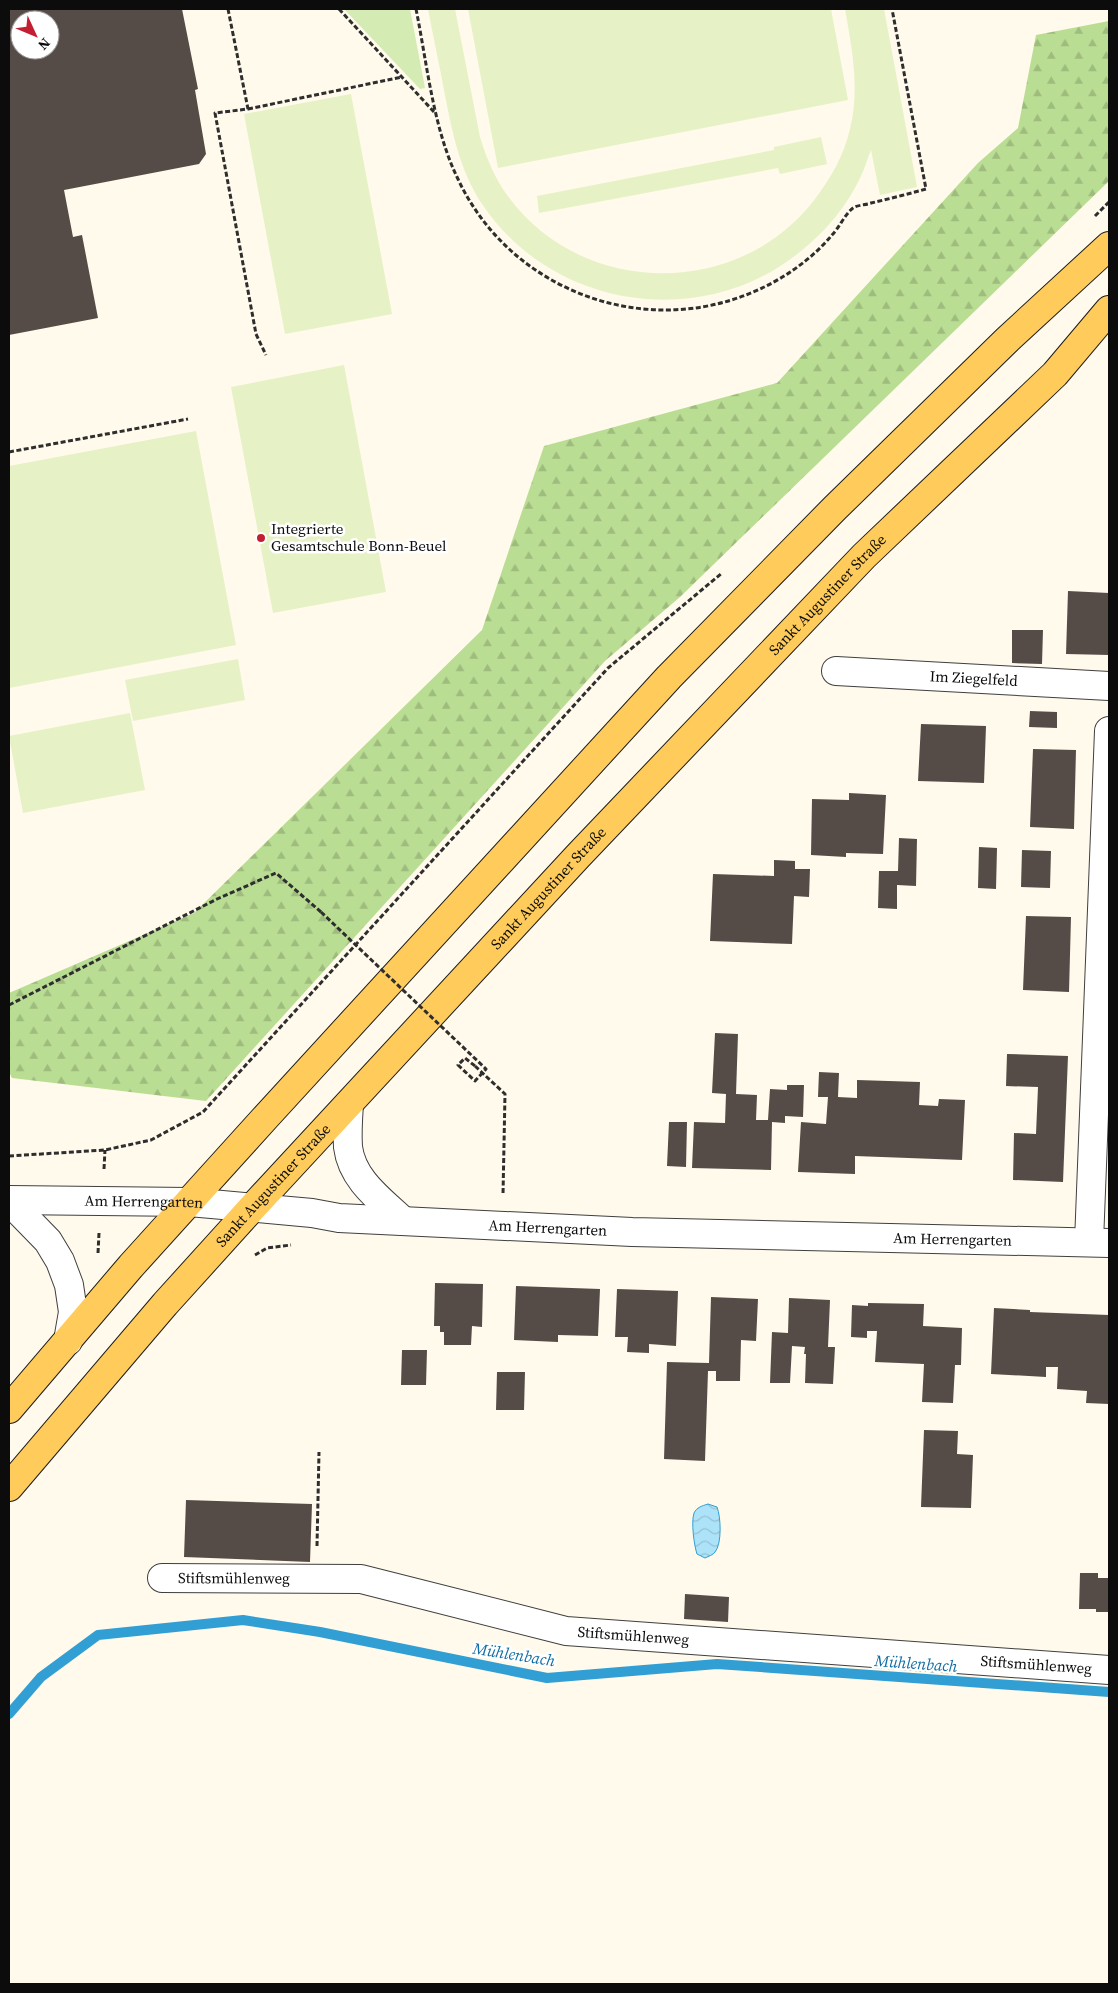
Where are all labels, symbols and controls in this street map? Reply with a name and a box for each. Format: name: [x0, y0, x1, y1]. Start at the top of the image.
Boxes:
north arrow: [10, 10, 60, 60]
text: N: [34, 33, 55, 55]
place label: Integrierte Gesamtschule Bonn-Beuel: [271, 518, 447, 556]
street label: Sankt Augustiner Straße: [764, 529, 891, 660]
marker: Integrierte Gesamtschule Bonn-Beuel: [255, 532, 267, 544]
street label: Im Ziegelfeld: [929, 665, 1019, 691]
street label: Sankt Augustiner Straße: [485, 822, 611, 954]
street label: Sankt Augustiner Straße: [211, 1118, 335, 1251]
street label: Am Herrengarten: [84, 1190, 204, 1213]
street label: Am Herrengarten: [488, 1214, 608, 1241]
street label: Am Herrengarten: [893, 1227, 1012, 1251]
street label: Stiftsmühlenweg: [178, 1567, 290, 1589]
street label: Stiftsmühlenweg: [577, 1621, 690, 1650]
water label: Mühlenbach: [470, 1636, 557, 1671]
water label: Mühlenbach: [873, 1649, 958, 1677]
street label: Stiftsmühlenweg: [980, 1650, 1093, 1679]

